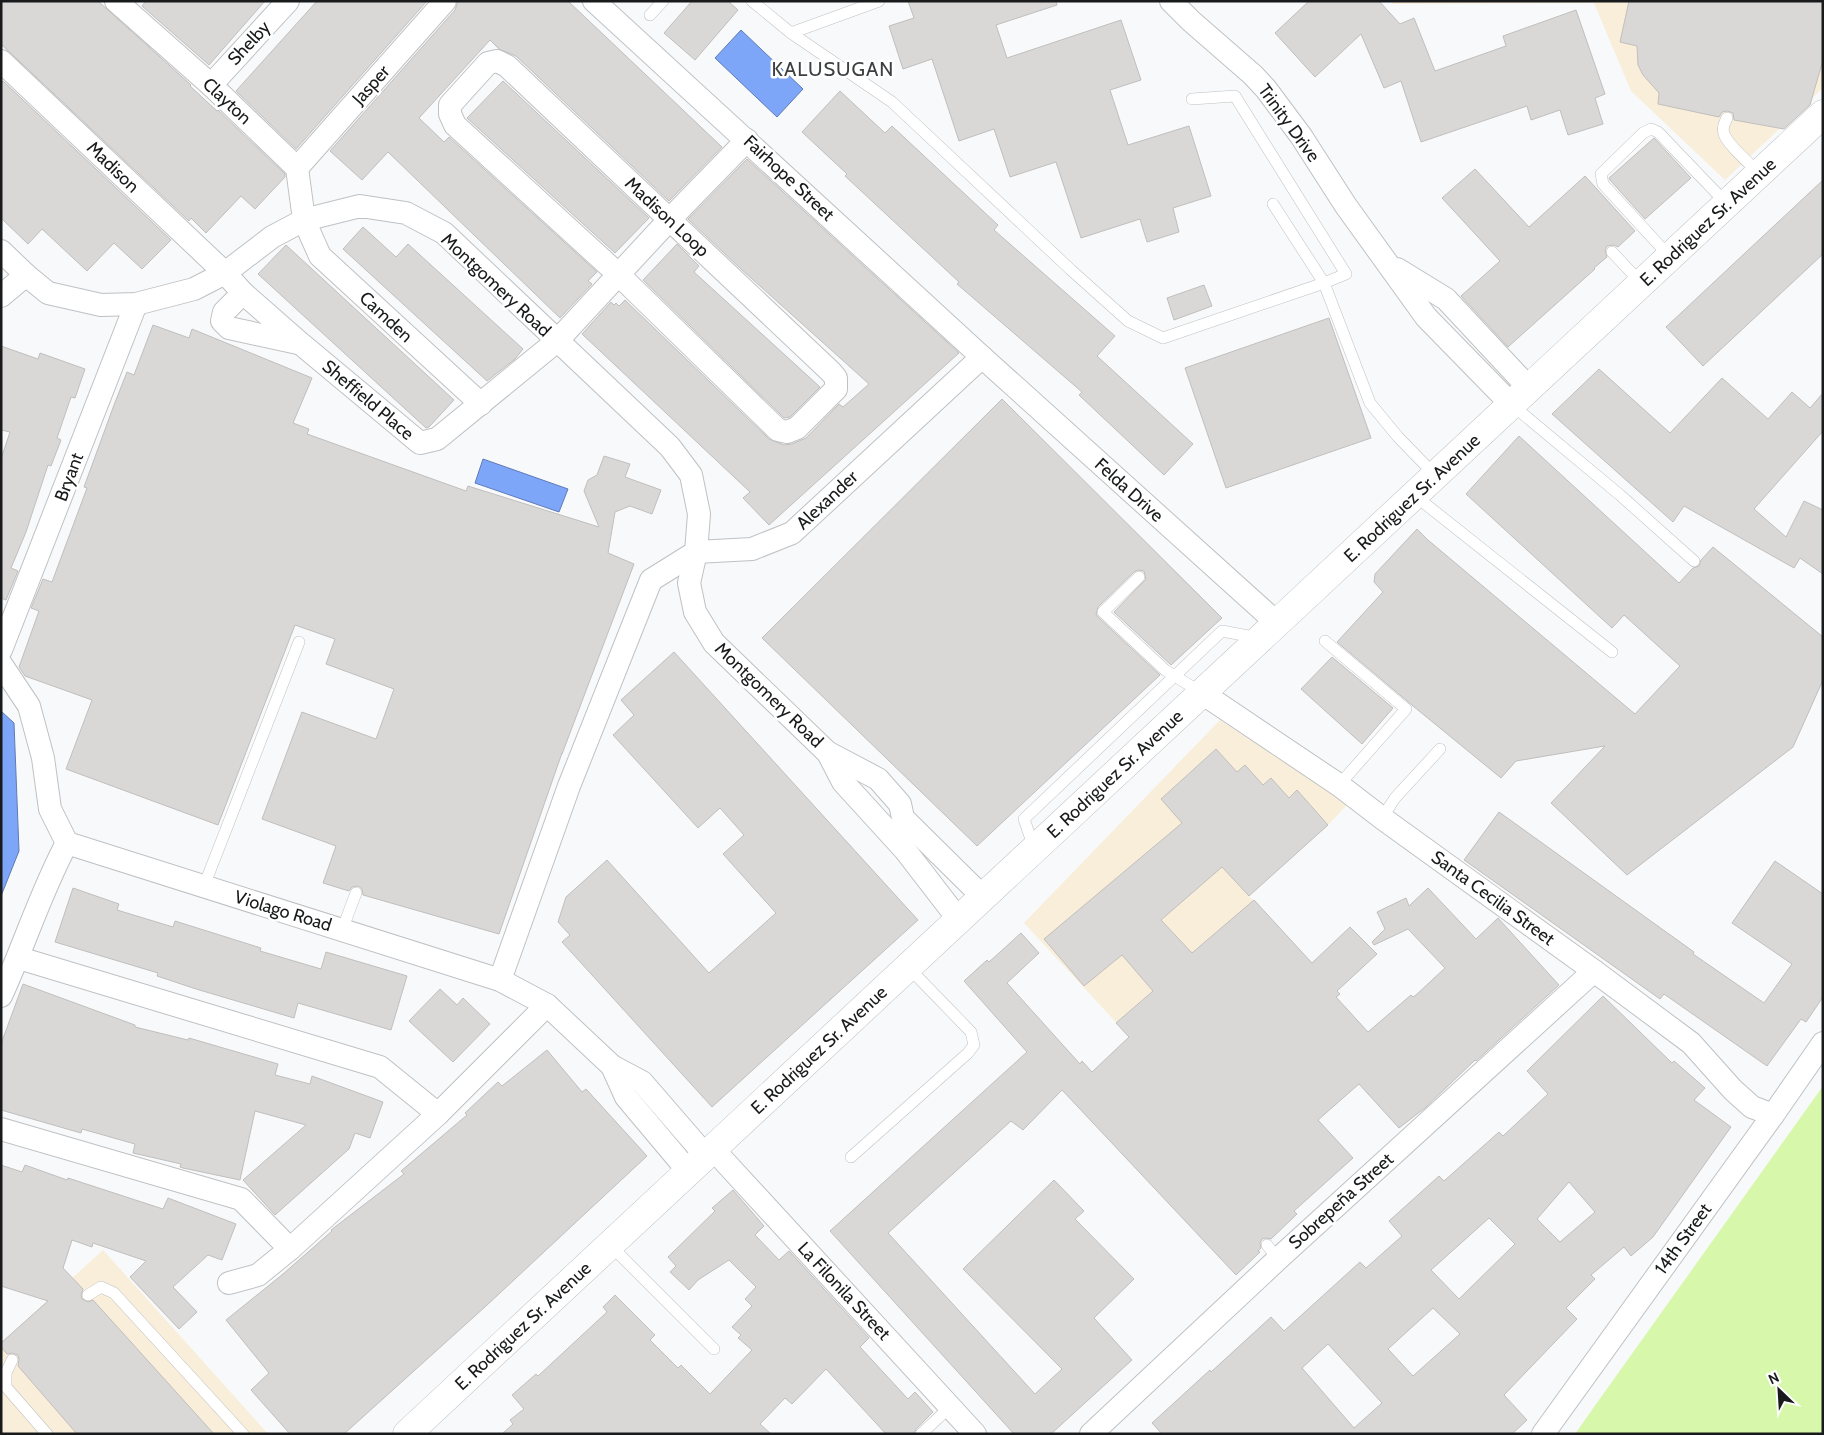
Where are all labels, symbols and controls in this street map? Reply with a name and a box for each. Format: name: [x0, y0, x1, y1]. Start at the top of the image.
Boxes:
street label: Shelby: [223, 16, 275, 70]
district label: KALUSUGAN: [772, 57, 894, 81]
street label: Jasper: [347, 61, 395, 110]
street label: Clayton: [198, 73, 256, 129]
street label: Trinity Drive: [1253, 80, 1325, 166]
street label: Fairhope Street: [739, 130, 839, 226]
street label: Madison: [82, 137, 144, 197]
street label: E. Rodriguez Sr. Avenue: [1635, 153, 1781, 291]
street label: Madison Loop: [620, 172, 714, 262]
street label: Montgomery Road: [437, 229, 555, 341]
street label: Camden: [355, 287, 417, 347]
street label: Sheffield Place: [318, 355, 418, 445]
street label: E. Rodriguez Sr. Avenue: [1339, 429, 1485, 567]
street label: Bryant: [50, 450, 88, 504]
street label: Felda Drive: [1090, 453, 1168, 527]
street label: Alexander: [792, 466, 863, 534]
street label: Montgomery Road: [710, 638, 828, 752]
street label: E. Rodriguez Sr. Avenue: [1042, 705, 1188, 843]
street label: Santa Cecilia Street: [1427, 846, 1559, 950]
street label: Violago Road: [232, 886, 334, 936]
street label: E. Rodriguez Sr. Avenue: [746, 981, 892, 1119]
street label: Sobrepeña Street: [1284, 1148, 1398, 1254]
street label: 14th Street: [1650, 1199, 1716, 1279]
street label: La Filonila Street: [793, 1237, 895, 1345]
street label: E. Rodriguez Sr. Avenue: [450, 1257, 596, 1395]
north arrow: [1754, 1365, 1804, 1415]
text: N: [1765, 1368, 1782, 1388]

